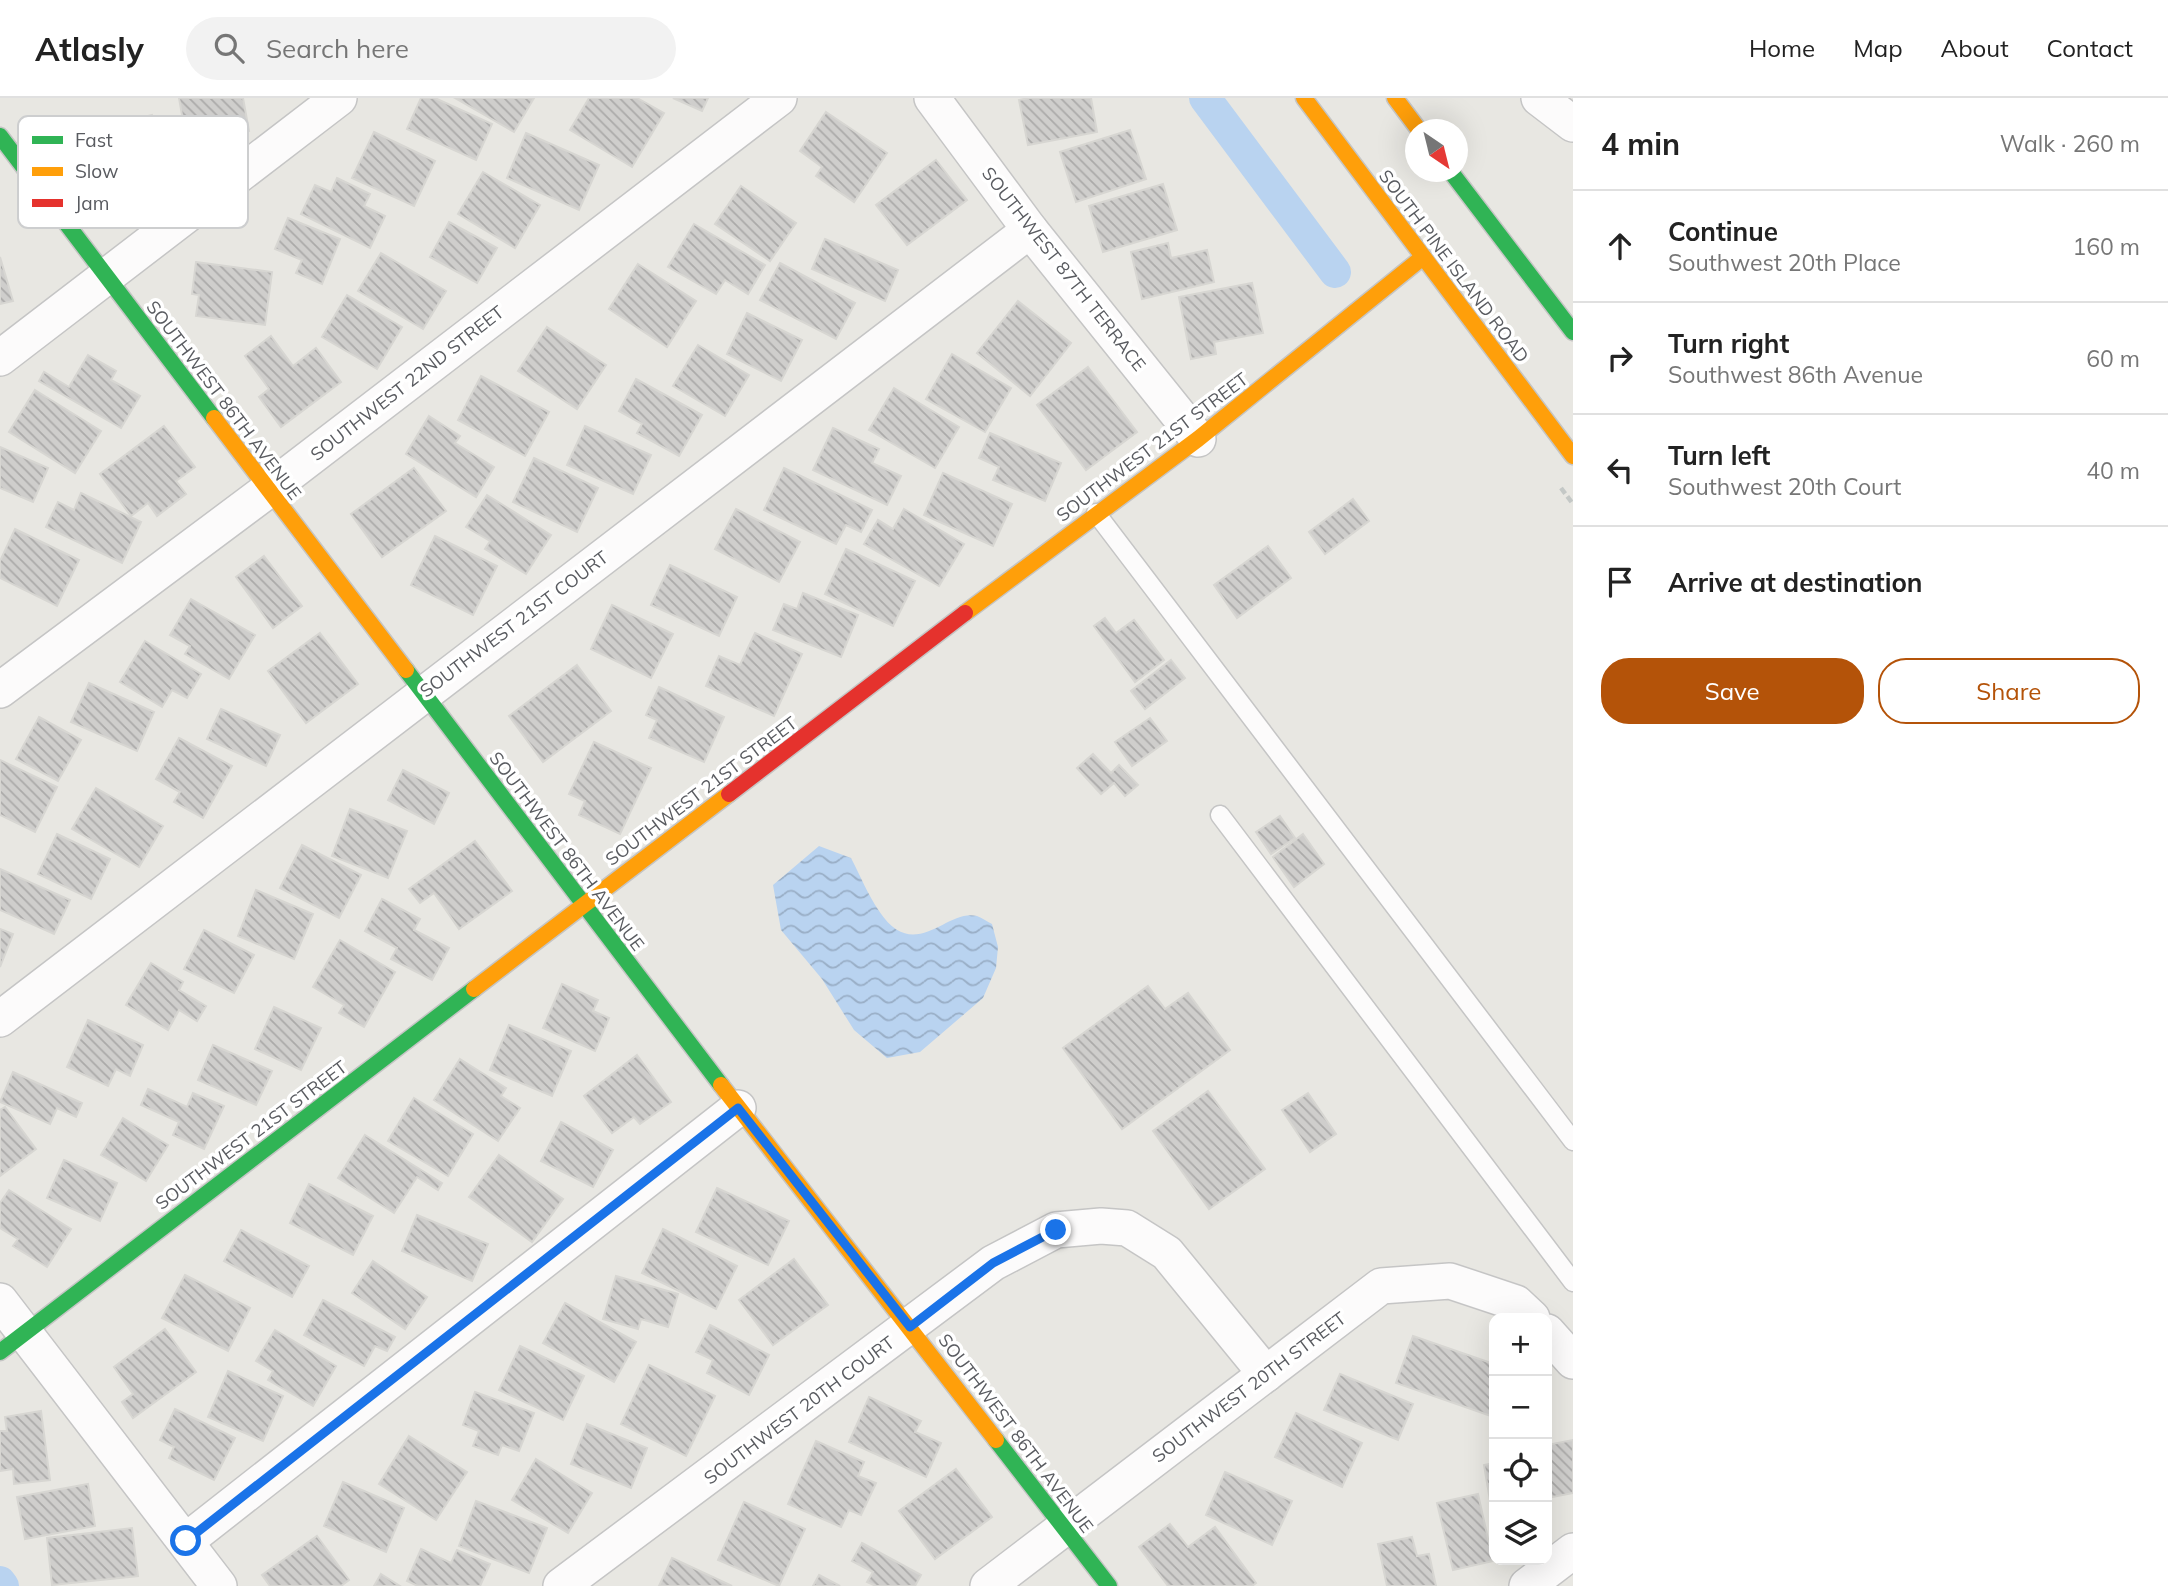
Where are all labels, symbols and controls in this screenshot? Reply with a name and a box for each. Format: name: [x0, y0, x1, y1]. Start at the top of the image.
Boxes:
search box: [186, 17, 676, 80]
text: Atlasly: [35, 28, 144, 69]
icon: search: [210, 29, 248, 67]
text: Search here: [266, 32, 409, 65]
text: Home: [1749, 33, 1815, 63]
text: Map: [1853, 33, 1903, 63]
text: About: [1941, 33, 2009, 63]
text: Contact: [2047, 33, 2133, 63]
legend: [18, 116, 248, 228]
north arrow: [1405, 119, 1468, 182]
text: 4 min: [1601, 125, 1680, 163]
text: Fast: [75, 128, 113, 152]
text: Walk · 260 m: [2000, 129, 2140, 158]
text: Slow: [75, 159, 119, 183]
street label: SOUTHWEST 87TH TERRACE: [977, 162, 1151, 376]
street label: SOUTH PINE ISLAND ROAD: [1374, 165, 1534, 367]
text: Jam: [75, 191, 109, 215]
text: Continue: [1668, 215, 1778, 248]
icon: ahead: [1601, 227, 1639, 265]
text: 160 m: [2072, 232, 2140, 261]
text: Southwest 20th Place: [1668, 248, 1901, 277]
street label: SOUTHWEST 86TH AVENUE: [142, 296, 306, 504]
street label: SOUTHWEST 22ND STREET: [306, 300, 508, 466]
text: Turn right: [1668, 327, 1789, 360]
icon: right: [1601, 339, 1639, 377]
text: 60 m: [2086, 344, 2140, 373]
text: Southwest 86th Avenue: [1668, 360, 1923, 389]
street label: SOUTHWEST 21ST STREET: [1052, 367, 1252, 527]
text: Turn left: [1668, 439, 1770, 472]
icon: left: [1601, 451, 1639, 489]
text: 40 m: [2086, 456, 2140, 485]
text: Southwest 20th Court: [1668, 472, 1901, 501]
street label: SOUTHWEST 21ST COURT: [415, 546, 613, 702]
icon: arrive: [1601, 563, 1639, 601]
text: Arrive at destination: [1668, 566, 1923, 599]
button: Save: [1601, 658, 1864, 724]
button: Share: [1878, 658, 2140, 724]
street label: SOUTHWEST 21ST STREET: [601, 711, 801, 871]
street label: SOUTHWEST 86TH AVENUE: [485, 747, 649, 955]
street label: SOUTHWEST 21ST STREET: [151, 1055, 351, 1215]
route end: [1040, 1214, 1071, 1245]
street label: SOUTHWEST 20TH STREET: [1147, 1306, 1351, 1467]
map controls: [1489, 1313, 1552, 1565]
button: +: [1489, 1313, 1552, 1376]
street label: SOUTHWEST 86TH AVENUE: [934, 1329, 1098, 1537]
street label: SOUTHWEST 20TH COURT: [699, 1331, 899, 1489]
button: −: [1489, 1376, 1552, 1439]
button: locate: [1489, 1439, 1552, 1502]
button: layers: [1489, 1502, 1552, 1565]
route start: [170, 1525, 201, 1556]

